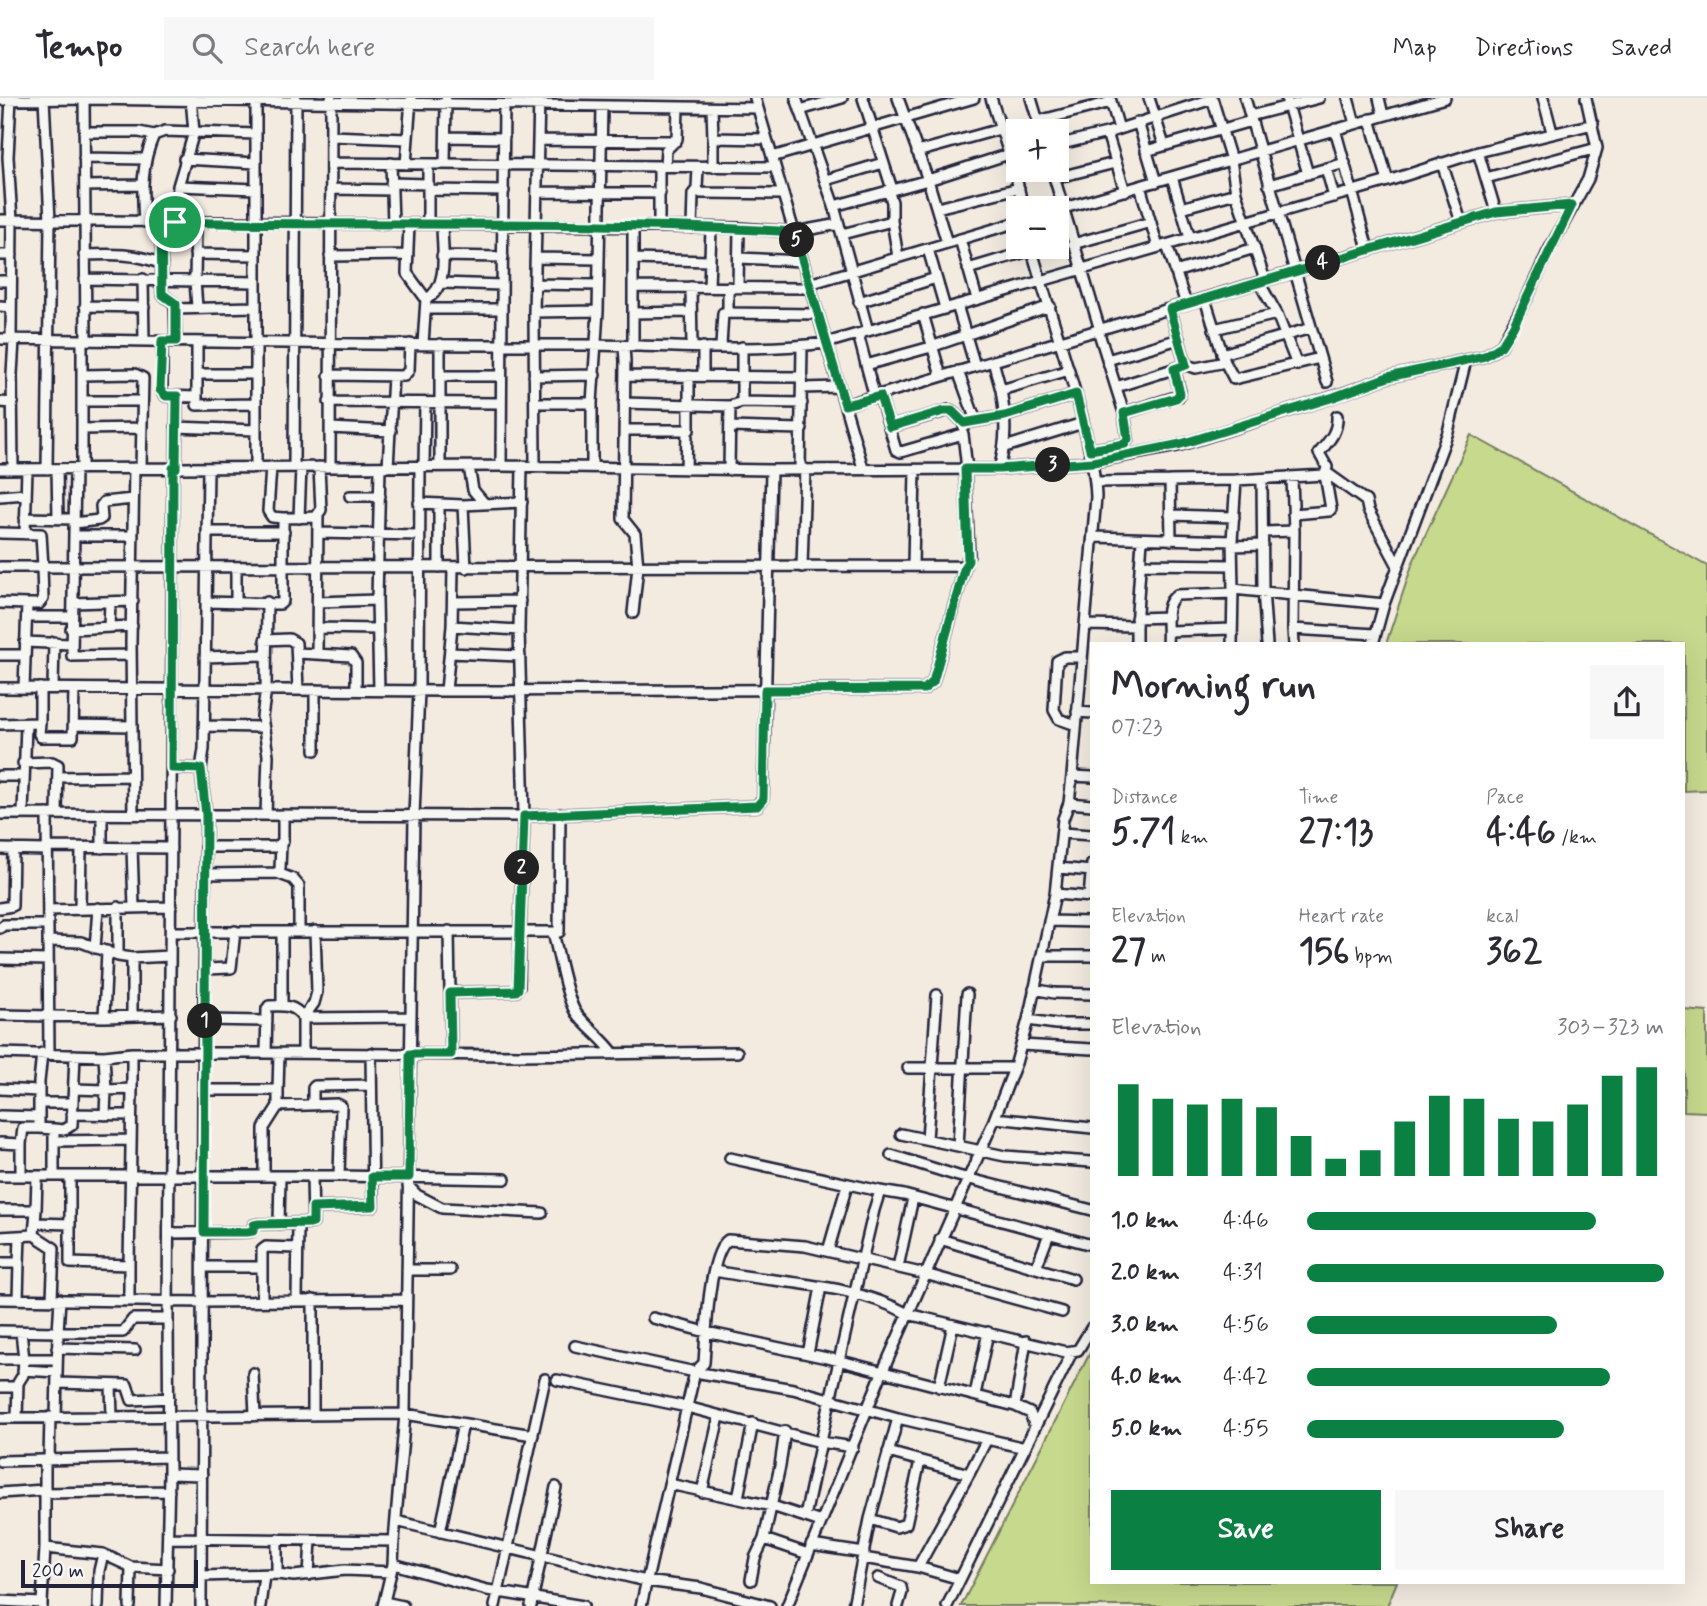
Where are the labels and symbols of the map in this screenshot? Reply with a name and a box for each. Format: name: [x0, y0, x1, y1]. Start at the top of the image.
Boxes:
pin: [145, 192, 205, 252]
pin: 5: [780, 222, 814, 258]
pin: 4: [1306, 246, 1340, 280]
pin: 3: [1036, 448, 1070, 482]
pin: 2: [504, 850, 540, 886]
pin: 1: [188, 1004, 222, 1038]
scale bar: [21, 1557, 198, 1589]

